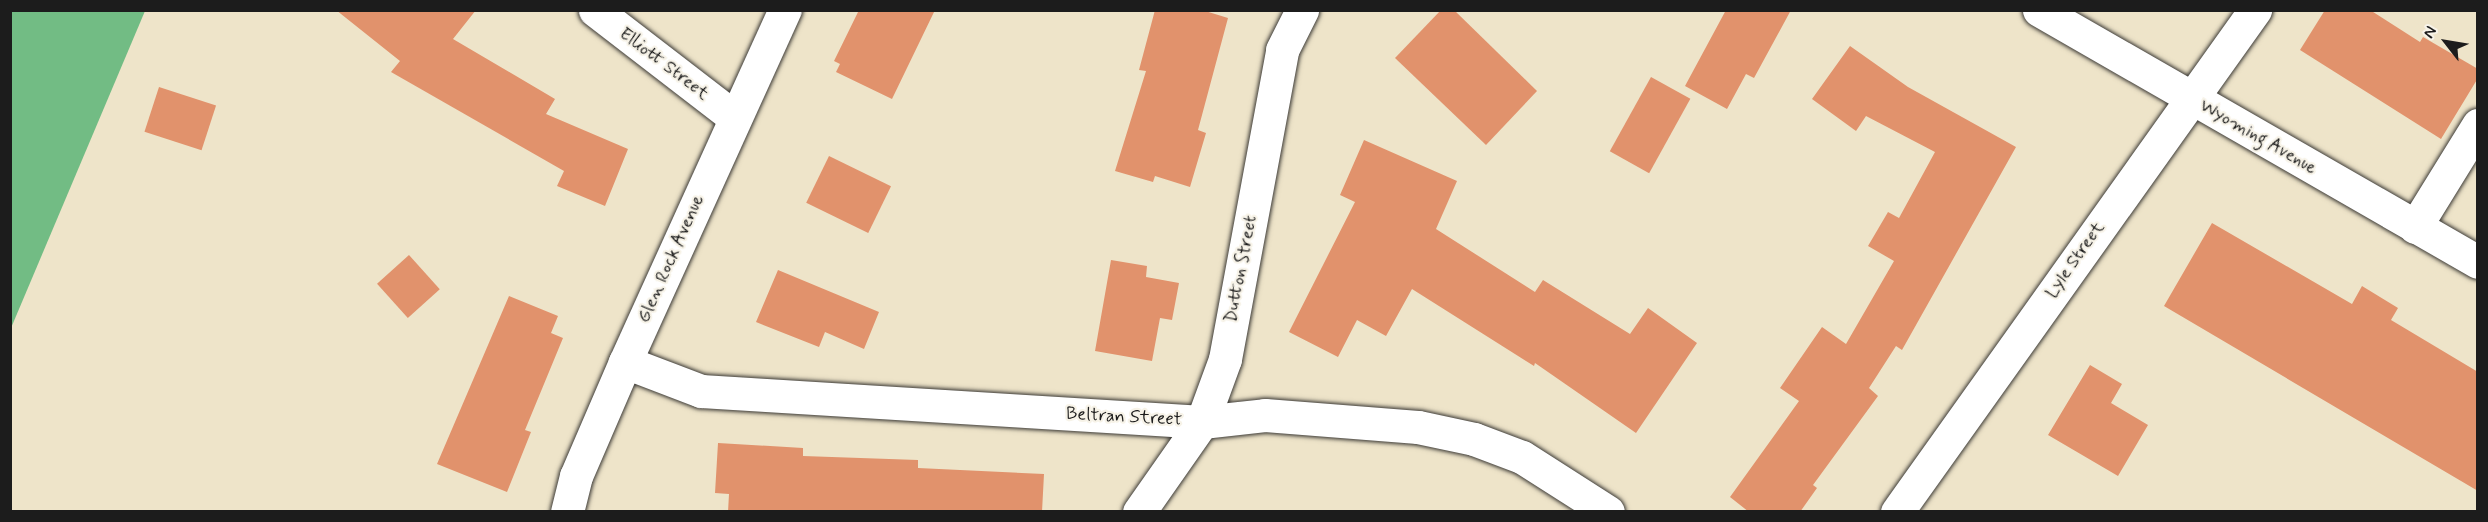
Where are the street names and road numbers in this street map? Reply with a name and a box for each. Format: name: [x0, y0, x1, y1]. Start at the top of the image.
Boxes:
street label: Elliott Street: [615, 23, 713, 105]
street label: Wyoming Avenue: [2194, 94, 2322, 180]
street label: Glen Rock Avenue: [633, 190, 709, 328]
street label: Dutton Street: [1220, 212, 1262, 326]
street label: Lyle Street: [2041, 218, 2109, 302]
street label: Beltran Street: [1066, 403, 1182, 431]

